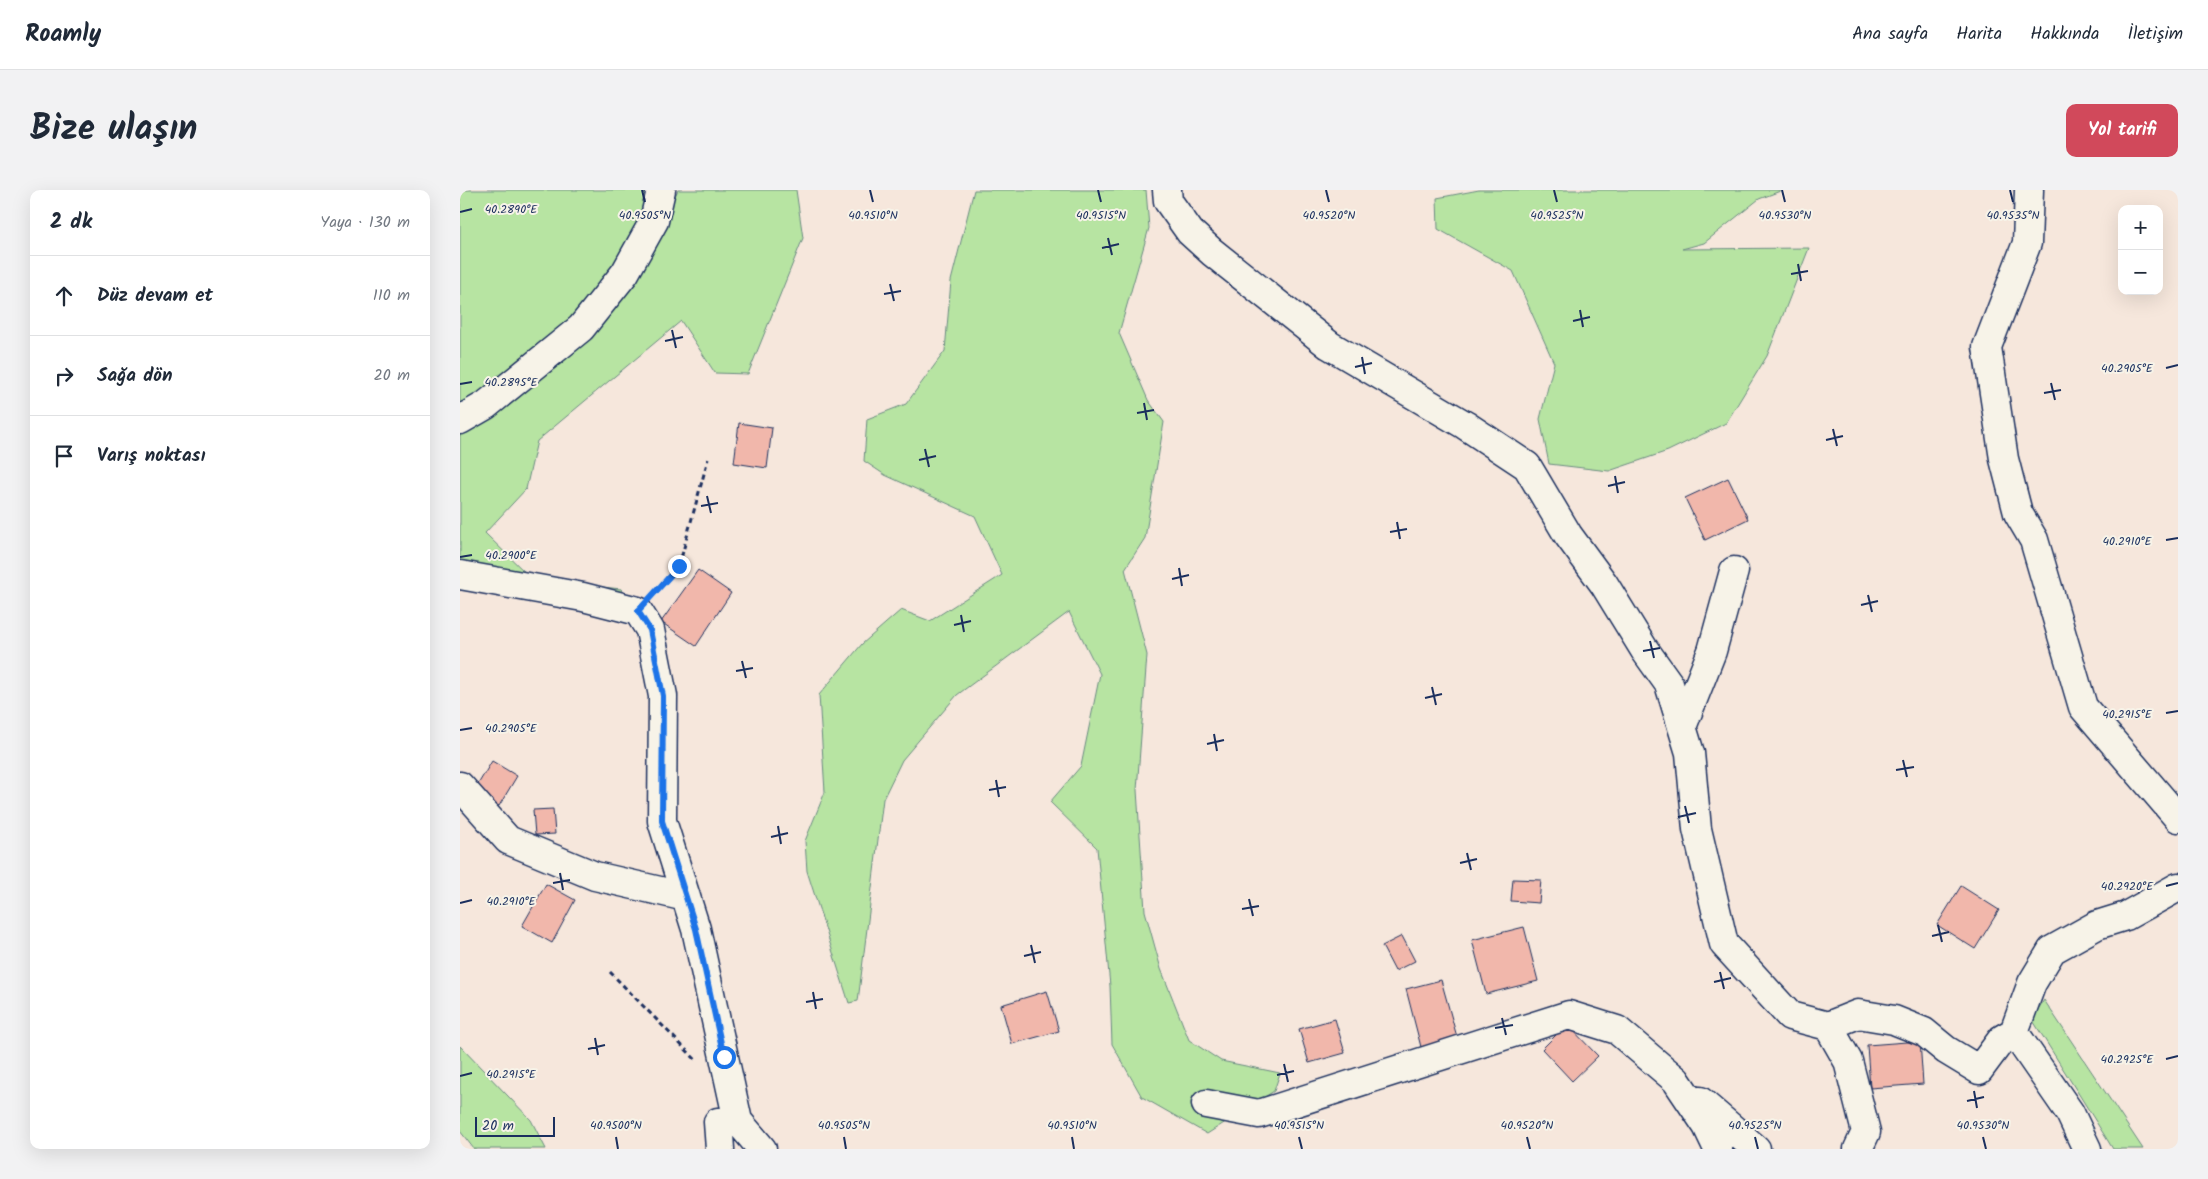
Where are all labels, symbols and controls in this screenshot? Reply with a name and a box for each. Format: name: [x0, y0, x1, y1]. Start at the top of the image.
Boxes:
text: Roamly: [25, 15, 101, 54]
text: Ana sayfa: [1852, 20, 1928, 49]
text: Harita: [1956, 20, 2002, 49]
text: Hakkında: [2030, 20, 2099, 49]
text: İletişim: [2127, 20, 2183, 49]
text: Bize ulaşın: [30, 102, 197, 158]
button: Yol tarifi: [2066, 104, 2178, 157]
text: 40.2890°E: [485, 200, 538, 219]
map controls: [2118, 205, 2163, 295]
button: +: [2118, 205, 2163, 250]
text: 2 dk: [50, 206, 92, 239]
text: 40.9505°N: [619, 206, 671, 225]
text: 40.9510°N: [848, 206, 898, 225]
text: 40.9515°N: [1076, 206, 1126, 225]
text: 40.9520°N: [1303, 206, 1355, 225]
text: 40.9525°N: [1530, 206, 1584, 225]
text: 40.9530°N: [1759, 206, 1811, 225]
text: 40.9535°N: [1986, 206, 2040, 225]
text: Yaya · 130 m: [320, 210, 410, 235]
button: −: [2118, 250, 2163, 295]
text: Düz devam et: [97, 281, 213, 311]
icon: ahead: [50, 282, 78, 310]
text: 110 m: [373, 283, 410, 308]
text: 40.2905°E: [2101, 359, 2154, 378]
text: Sağa dön: [97, 361, 173, 391]
icon: right: [50, 362, 78, 390]
text: 20 m: [374, 363, 410, 388]
text: 40.2895°E: [484, 373, 538, 392]
text: Varış noktası: [97, 441, 205, 471]
icon: arrive: [50, 442, 78, 470]
text: 40.2910°E: [2102, 532, 2153, 551]
text: 40.2900°E: [485, 546, 538, 565]
route end: [668, 555, 691, 578]
text: 40.2915°E: [2102, 705, 2153, 724]
text: 40.2905°E: [485, 719, 538, 738]
text: 40.2920°E: [2101, 877, 2154, 896]
text: 40.2910°E: [486, 892, 537, 911]
route start: [713, 1046, 736, 1069]
text: 40.2925°E: [2101, 1050, 2154, 1069]
text: 40.2915°E: [486, 1065, 537, 1084]
scale bar: [475, 1114, 555, 1137]
text: 20 m: [482, 1115, 514, 1137]
text: 40.9500°N: [590, 1116, 642, 1135]
text: 40.9505°N: [818, 1116, 870, 1135]
text: 40.9510°N: [1047, 1116, 1097, 1135]
text: 40.9515°N: [1274, 1116, 1324, 1135]
text: 40.9520°N: [1501, 1116, 1553, 1135]
text: 40.9525°N: [1728, 1116, 1782, 1135]
text: 40.9530°N: [1957, 1116, 2009, 1135]

